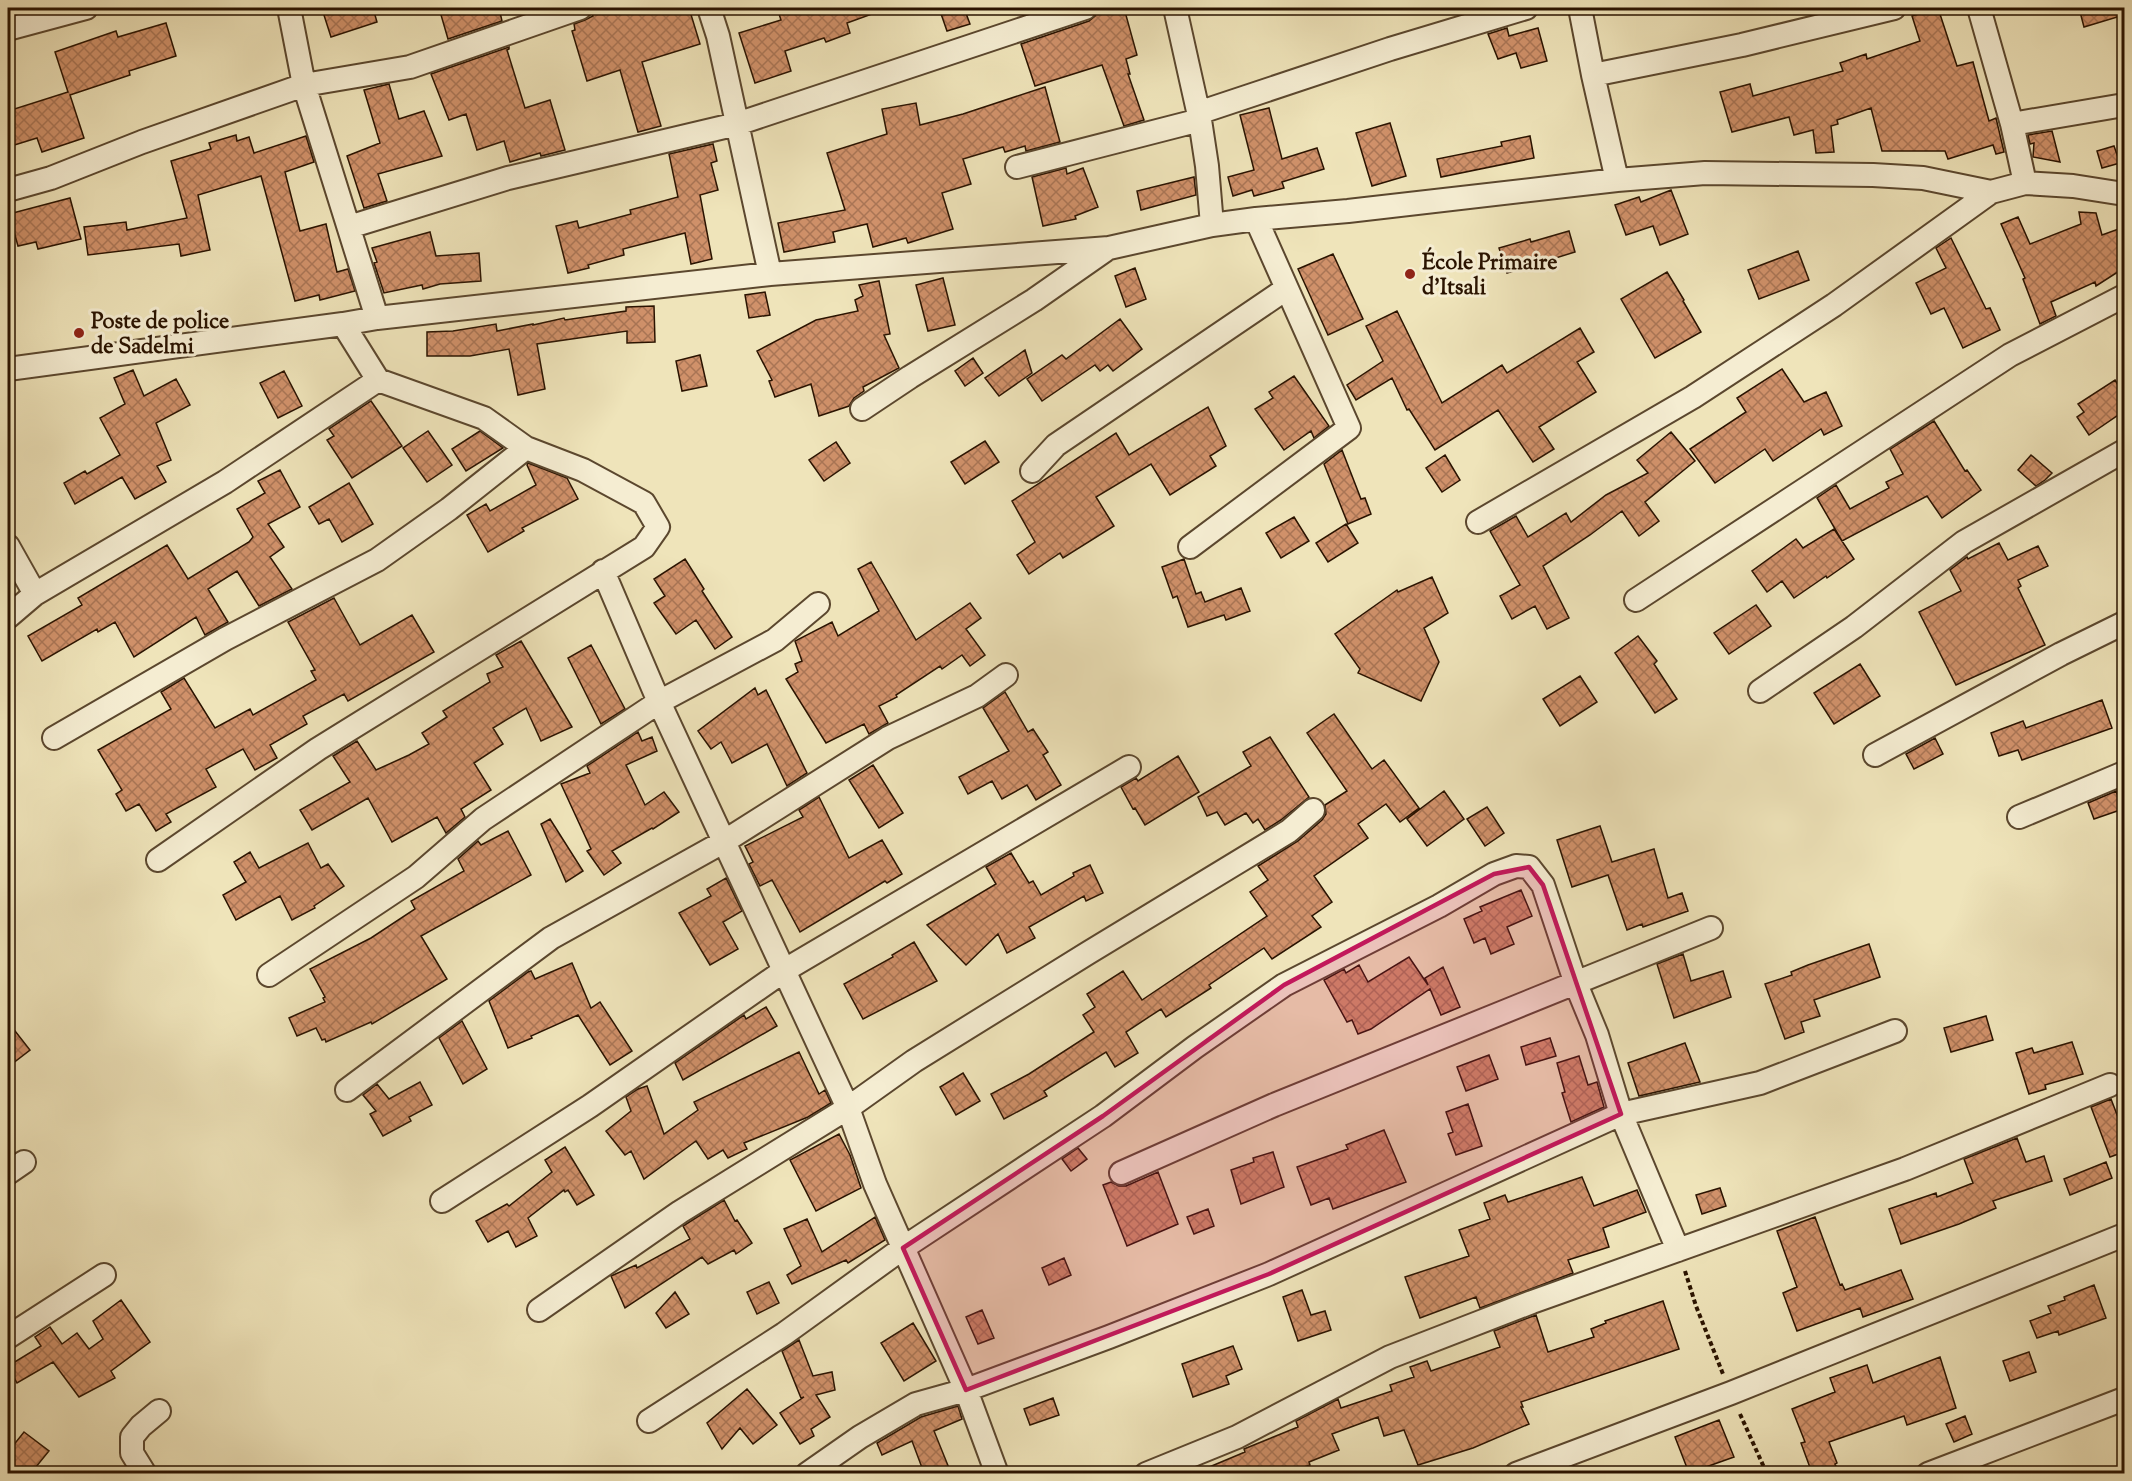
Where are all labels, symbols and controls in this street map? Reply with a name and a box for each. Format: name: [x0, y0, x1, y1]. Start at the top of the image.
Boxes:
place label: École Primaire d'Itsali: [1422, 247, 1558, 305]
marker: École Primaire d'Itsali: [1403, 267, 1417, 281]
place label: Poste de police de Sadelmi: [91, 307, 229, 364]
marker: Poste de police de Sadelmi: [72, 326, 86, 340]

